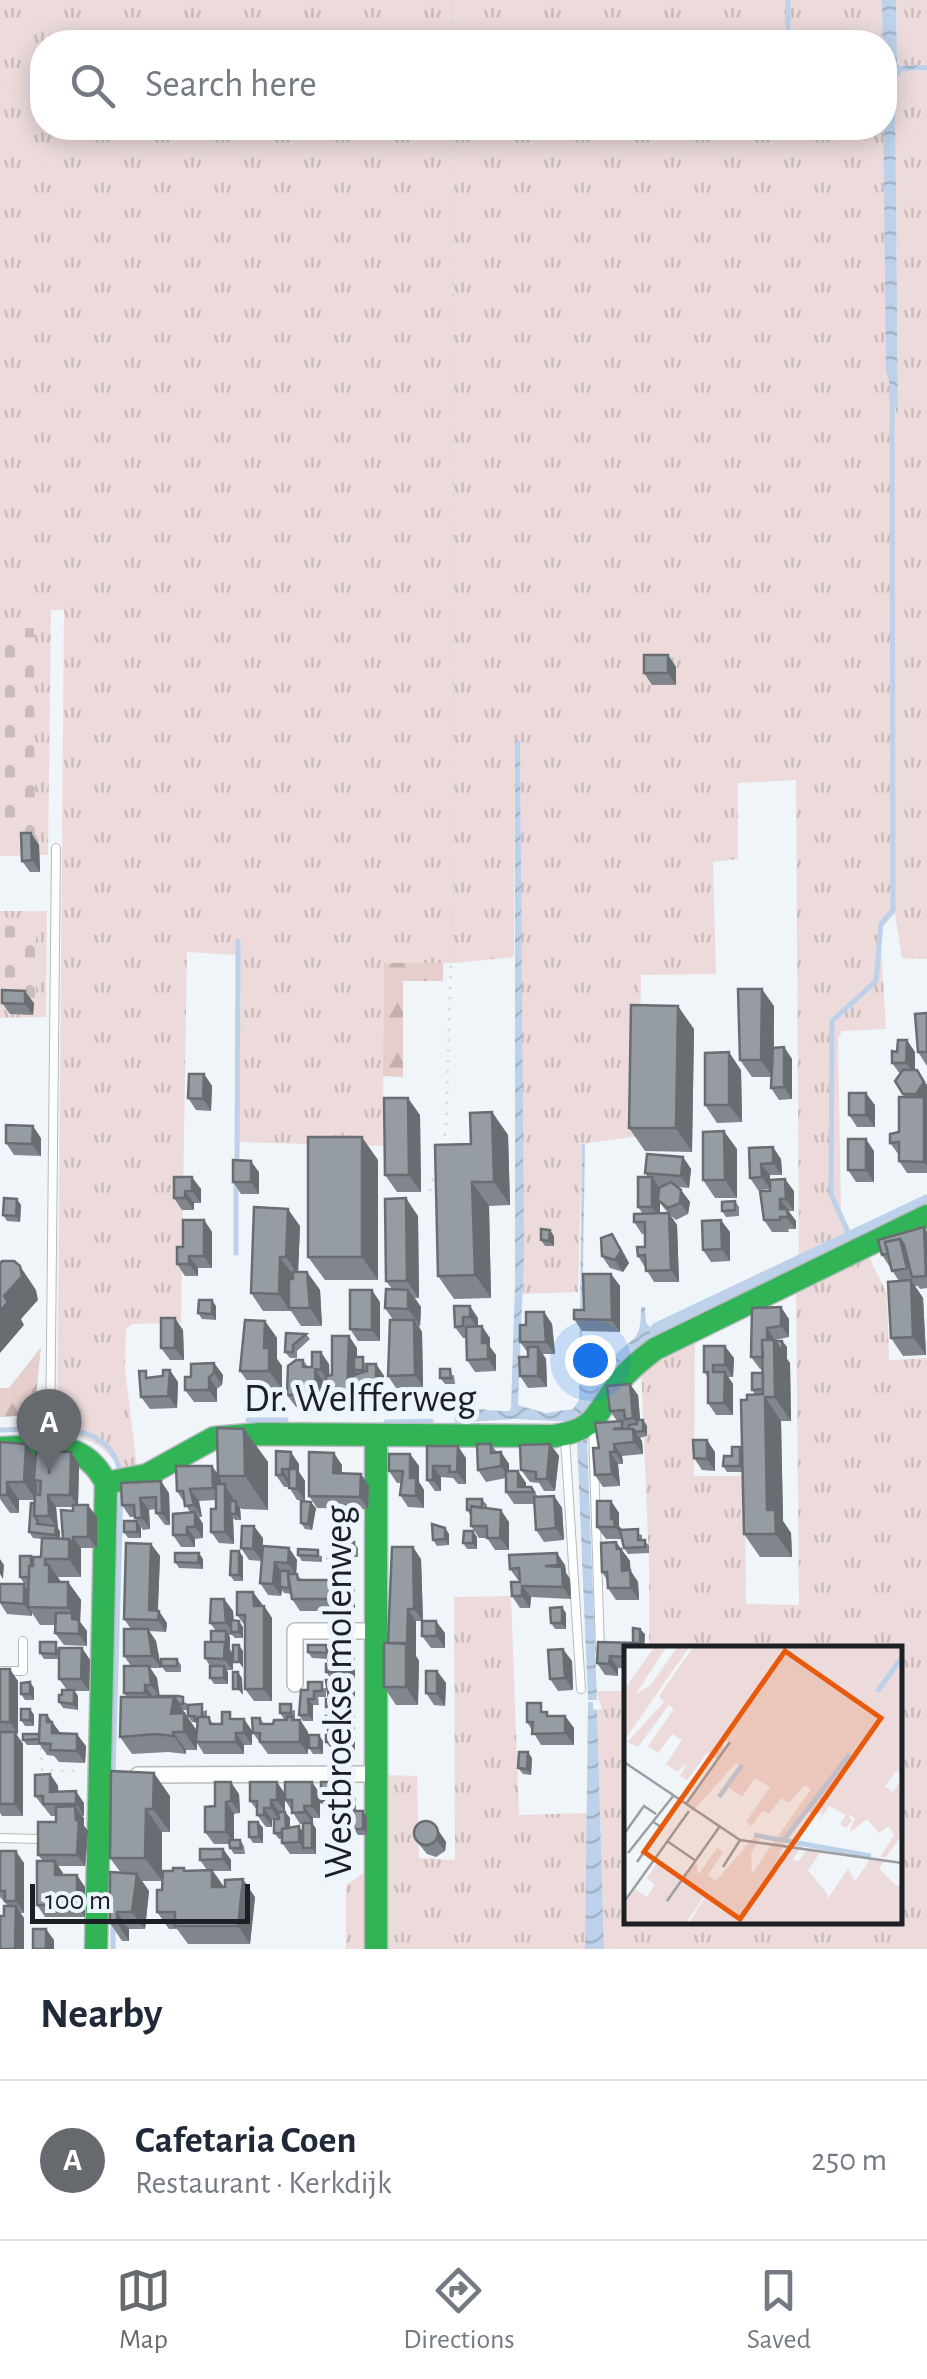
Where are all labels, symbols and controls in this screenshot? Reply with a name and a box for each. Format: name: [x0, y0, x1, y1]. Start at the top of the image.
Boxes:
search box: [30, 30, 897, 140]
icon: search: [65, 58, 120, 113]
text: Search here: [145, 66, 317, 104]
your location: [565, 1335, 616, 1386]
street label: Dr. Welfferweg: [244, 1379, 477, 1419]
pin: A: [17, 1388, 82, 1471]
street label: Westbroekse molenweg: [319, 1505, 359, 1878]
inset map: [624, 1646, 902, 1924]
scale bar: [30, 1879, 250, 1924]
text: 100 m: [45, 1887, 111, 1915]
text: Nearby: [40, 1993, 163, 2035]
text: Cafetaria Coen: [135, 2122, 357, 2160]
text: A: [63, 2144, 82, 2176]
text: 250 m: [811, 2144, 887, 2176]
text: Restaurant · Kerkdijk: [135, 2167, 392, 2199]
tab: Map: [116, 2263, 171, 2357]
tab: Directions: [403, 2263, 515, 2357]
tab: Saved: [747, 2263, 811, 2357]

